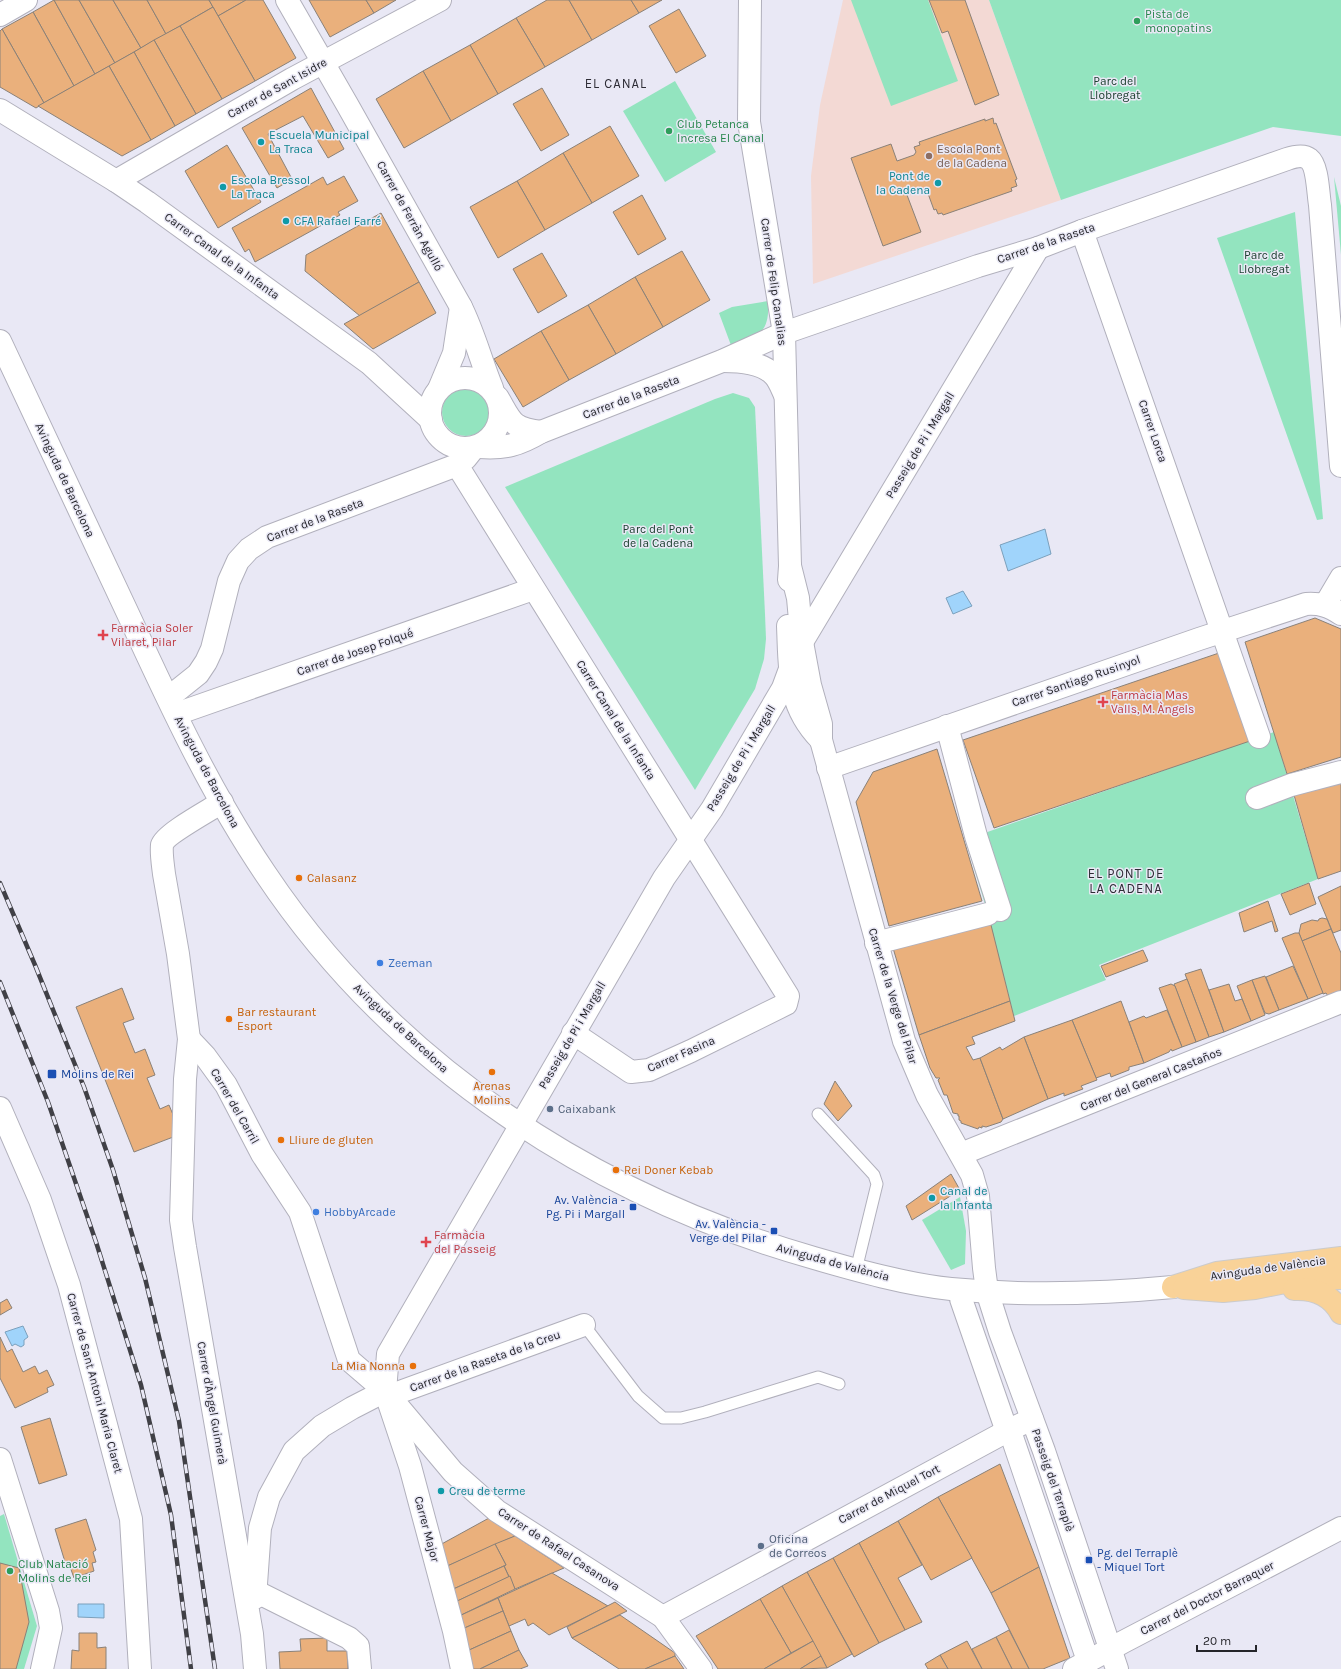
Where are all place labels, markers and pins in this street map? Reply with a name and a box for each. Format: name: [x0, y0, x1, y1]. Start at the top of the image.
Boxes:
place label: Pista de monopatins: [1145, 7, 1212, 35]
marker: Pista de monopatins: [1132, 16, 1142, 26]
place label: Club Petanca Incresa El Canal: [677, 117, 764, 145]
marker: Club Petanca Incresa El Canal: [664, 126, 674, 136]
place label: Escuela Municipal La Traca: [269, 128, 369, 156]
marker: Escuela Municipal La Traca: [256, 137, 266, 147]
place label: Escola Pont de la Cadena: [937, 142, 1007, 170]
marker: Escola Pont de la Cadena: [924, 151, 934, 161]
place label: Pont de la Cadena: [876, 169, 930, 197]
place label: Escola Bressol La Traca: [231, 173, 310, 201]
marker: Pont de la Cadena: [933, 178, 943, 188]
marker: Escola Bressol La Traca: [218, 182, 228, 192]
place label: CFA Rafael Farré: [294, 214, 381, 228]
marker: CFA Rafael Farré: [281, 216, 291, 226]
place label: Farmàcia Soler Vilaret, Pilar: [111, 621, 193, 649]
marker: Farmàcia Soler Vilaret, Pilar: [98, 630, 108, 640]
place label: Farmàcia Mas Valls, M. Àngels: [1111, 688, 1194, 716]
marker: Farmàcia Mas Valls, M. Àngels: [1098, 697, 1108, 707]
place label: Calasanz: [307, 871, 357, 885]
marker: Calasanz: [294, 873, 304, 883]
place label: Zeeman: [388, 956, 433, 970]
marker: Zeeman: [375, 958, 385, 968]
place label: Bar restaurant Esport: [237, 1005, 317, 1033]
marker: Bar restaurant Esport: [224, 1014, 234, 1024]
place label: Molins de Rei: [61, 1067, 134, 1081]
marker: Arenas Molins: [487, 1067, 497, 1077]
marker: Molins de Rei: [46, 1068, 58, 1080]
place label: Arenas Molins: [473, 1079, 511, 1107]
place label: Caixabank: [558, 1102, 616, 1116]
marker: Caixabank: [545, 1104, 555, 1114]
place label: Lliure de gluten: [289, 1133, 374, 1147]
marker: Lliure de gluten: [276, 1135, 286, 1145]
place label: Rei Doner Kebab: [624, 1163, 713, 1177]
marker: Rei Doner Kebab: [611, 1165, 621, 1175]
place label: Canal de la Infanta: [940, 1184, 993, 1212]
place label: Av. València - Pg. Pi i Margall: [546, 1193, 625, 1221]
marker: Canal de la Infanta: [927, 1193, 937, 1203]
marker: Av. València - Pg. Pi i Margall: [628, 1202, 638, 1212]
place label: HobbyArcade: [324, 1205, 396, 1219]
marker: HobbyArcade: [311, 1207, 321, 1217]
place label: Av. València - Verge del Pilar: [690, 1217, 767, 1245]
marker: Av. València - Verge del Pilar: [769, 1226, 779, 1236]
place label: Farmàcia del Passeig: [434, 1228, 496, 1256]
marker: Farmàcia del Passeig: [421, 1237, 431, 1247]
place label: La Mia Nonna: [331, 1359, 405, 1373]
marker: La Mia Nonna: [408, 1361, 418, 1371]
place label: Creu de terme: [449, 1484, 526, 1498]
marker: Creu de terme: [436, 1486, 446, 1496]
place label: Oficina de Correos: [769, 1532, 827, 1560]
marker: Oficina de Correos: [756, 1541, 766, 1551]
place label: Pg. del Terraplè - Miquel Tort: [1097, 1546, 1178, 1574]
marker: Pg. del Terraplè - Miquel Tort: [1084, 1555, 1094, 1565]
place label: Club Natació Molins de Rei: [18, 1557, 91, 1585]
marker: Club Natació Molins de Rei: [5, 1566, 15, 1576]

